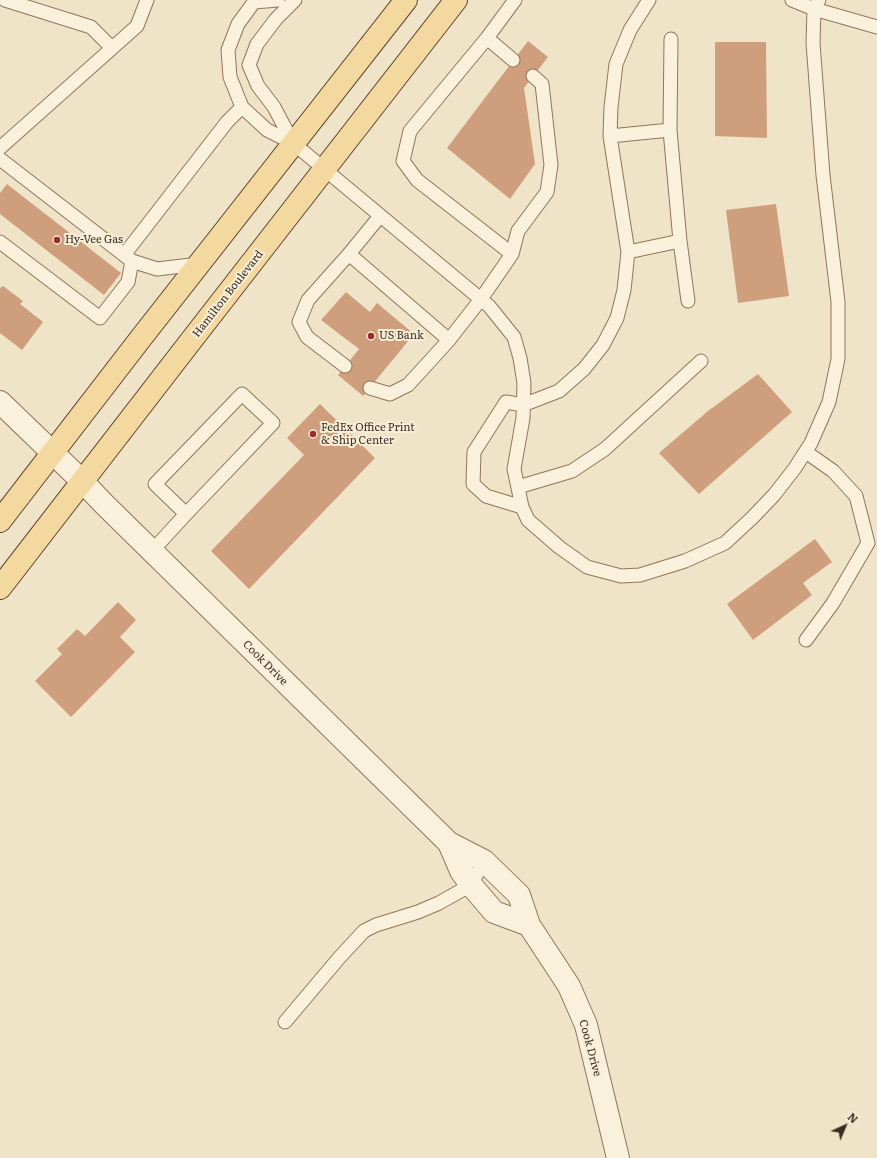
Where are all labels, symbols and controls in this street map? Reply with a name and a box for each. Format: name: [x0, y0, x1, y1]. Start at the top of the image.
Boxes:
place label: Hy-Vee Gas: [65, 233, 123, 247]
marker: Hy-Vee Gas: [52, 235, 62, 245]
street label: Hamilton Boulevard: [190, 248, 266, 340]
place label: US Bank: [379, 329, 424, 343]
marker: US Bank: [366, 331, 376, 341]
place label: FedEx Office Print & Ship Center: [321, 421, 415, 447]
marker: FedEx Office Print & Ship Center: [308, 429, 318, 439]
street label: Cook Drive: [240, 638, 290, 688]
street label: Cook Drive: [576, 1018, 604, 1078]
north arrow: [825, 1106, 865, 1146]
text: N: [844, 1108, 862, 1126]

